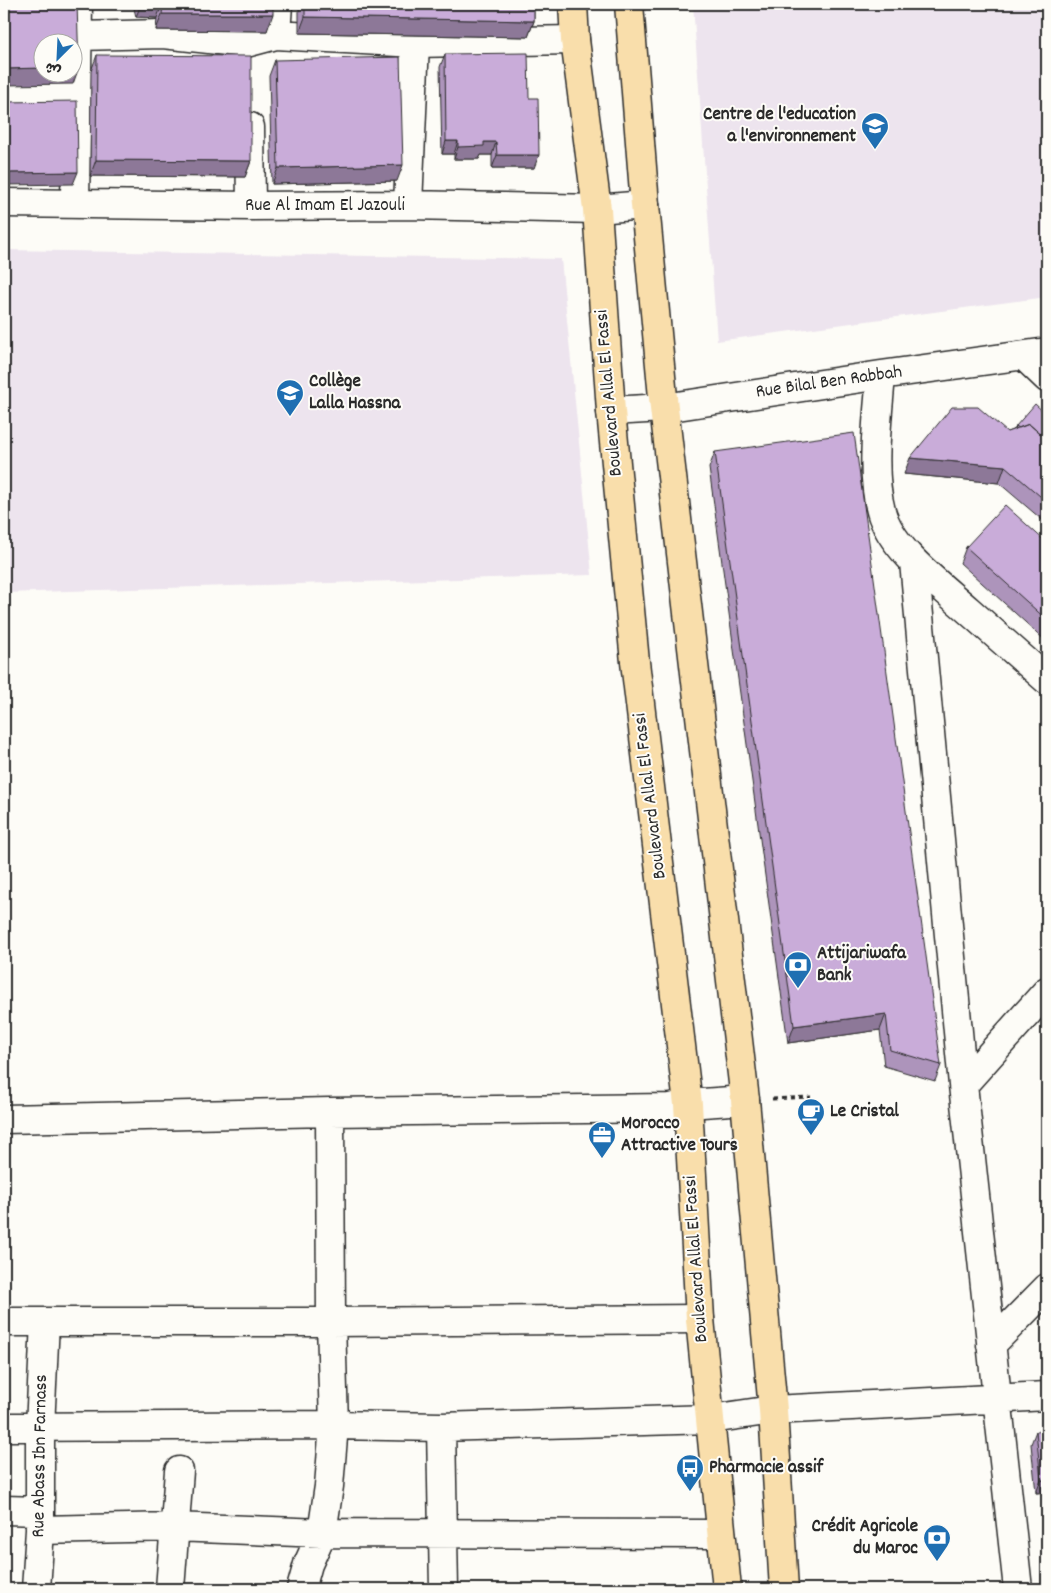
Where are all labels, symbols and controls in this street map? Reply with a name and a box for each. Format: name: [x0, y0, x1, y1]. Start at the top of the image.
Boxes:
north arrow: [32, 32, 82, 82]
text: ش: [42, 56, 65, 80]
place label: Centre de l'education a l'environnement: [703, 102, 856, 151]
school or university icon: Centre de l'education a l'environnement: [860, 111, 890, 150]
street label: Rue Al Imam El Jazouli: [245, 193, 405, 220]
street label: Boulevard Allal El Fassi: [589, 308, 631, 477]
street label: Rue Bilal Ben Rabbah: [754, 359, 904, 407]
place label: Collège Lalla Hassna: [309, 369, 401, 418]
school or university icon: Collège Lalla Hassna: [275, 378, 305, 417]
street label: Boulevard Allal El Fassi: [627, 711, 675, 881]
place label: Attijariwafa Bank: [817, 941, 907, 990]
bank icon: Attijariwafa Bank: [783, 950, 813, 989]
cafe icon: Le Cristal: [796, 1097, 826, 1136]
place label: Le Cristal: [830, 1099, 899, 1126]
place label: Morocco Attractive Tours: [621, 1111, 738, 1160]
office icon: Morocco Attractive Tours: [587, 1120, 617, 1159]
street label: Boulevard Allal El Fassi: [678, 1174, 716, 1343]
street label: Rue Abass Ibn Farnass: [26, 1374, 56, 1538]
bus stop icon: Pharmacie assif: [675, 1453, 705, 1492]
place label: Pharmacie assif: [709, 1455, 824, 1482]
place label: Crédit Agricole du Maroc: [811, 1514, 918, 1563]
bank icon: Crédit Agricole du Maroc: [922, 1523, 952, 1562]

